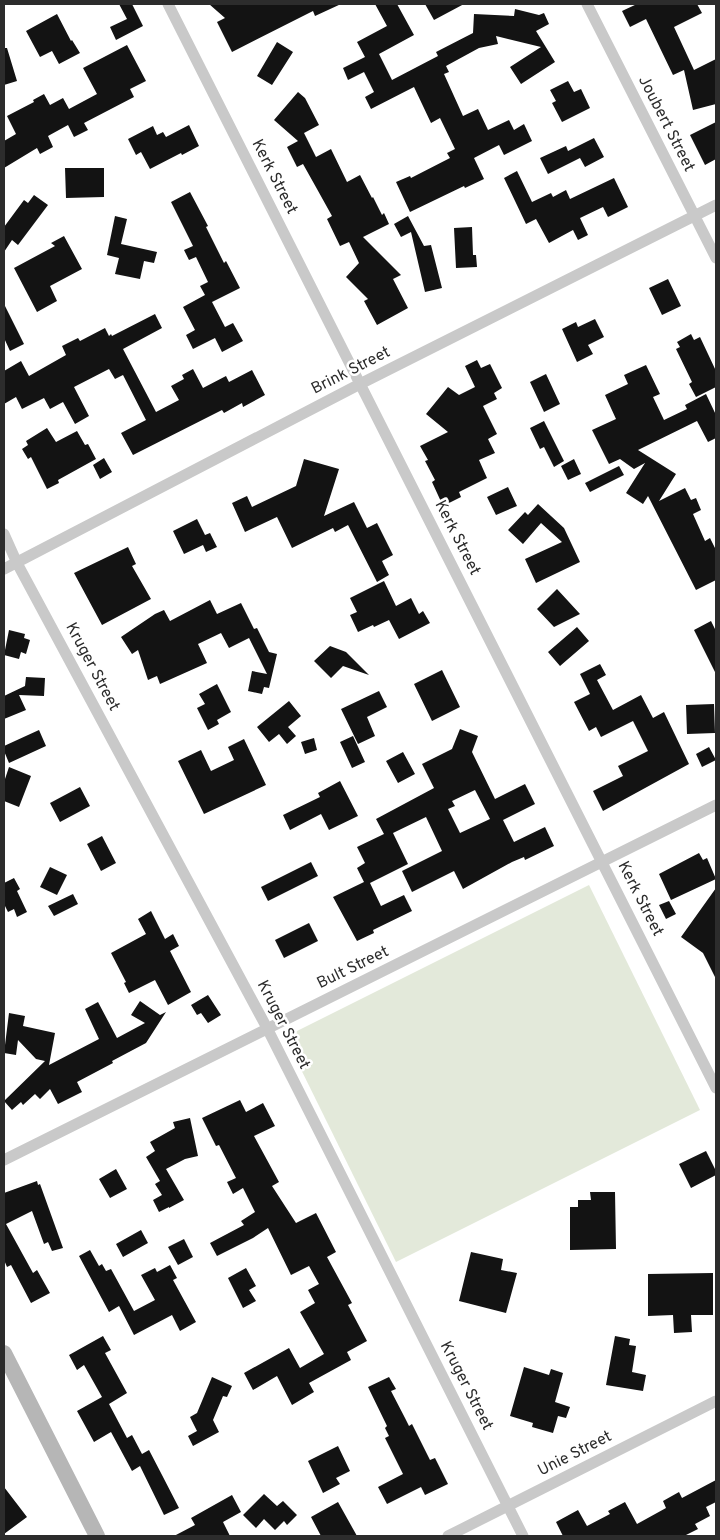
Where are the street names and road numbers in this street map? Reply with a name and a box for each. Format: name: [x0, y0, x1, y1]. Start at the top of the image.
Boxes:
street label: Joubert Street: [633, 73, 699, 175]
street label: Kerk Street: [247, 136, 301, 218]
street label: Brink Street: [308, 343, 394, 399]
street label: Kerk Street: [430, 497, 484, 579]
street label: Kruger Street: [60, 619, 124, 715]
street label: Kerk Street: [613, 858, 667, 940]
street label: Bult Street: [314, 942, 392, 994]
street label: Kruger Street: [252, 977, 314, 1073]
street label: Kruger Street: [435, 1338, 497, 1434]
street label: Unie Street: [535, 1427, 615, 1481]

